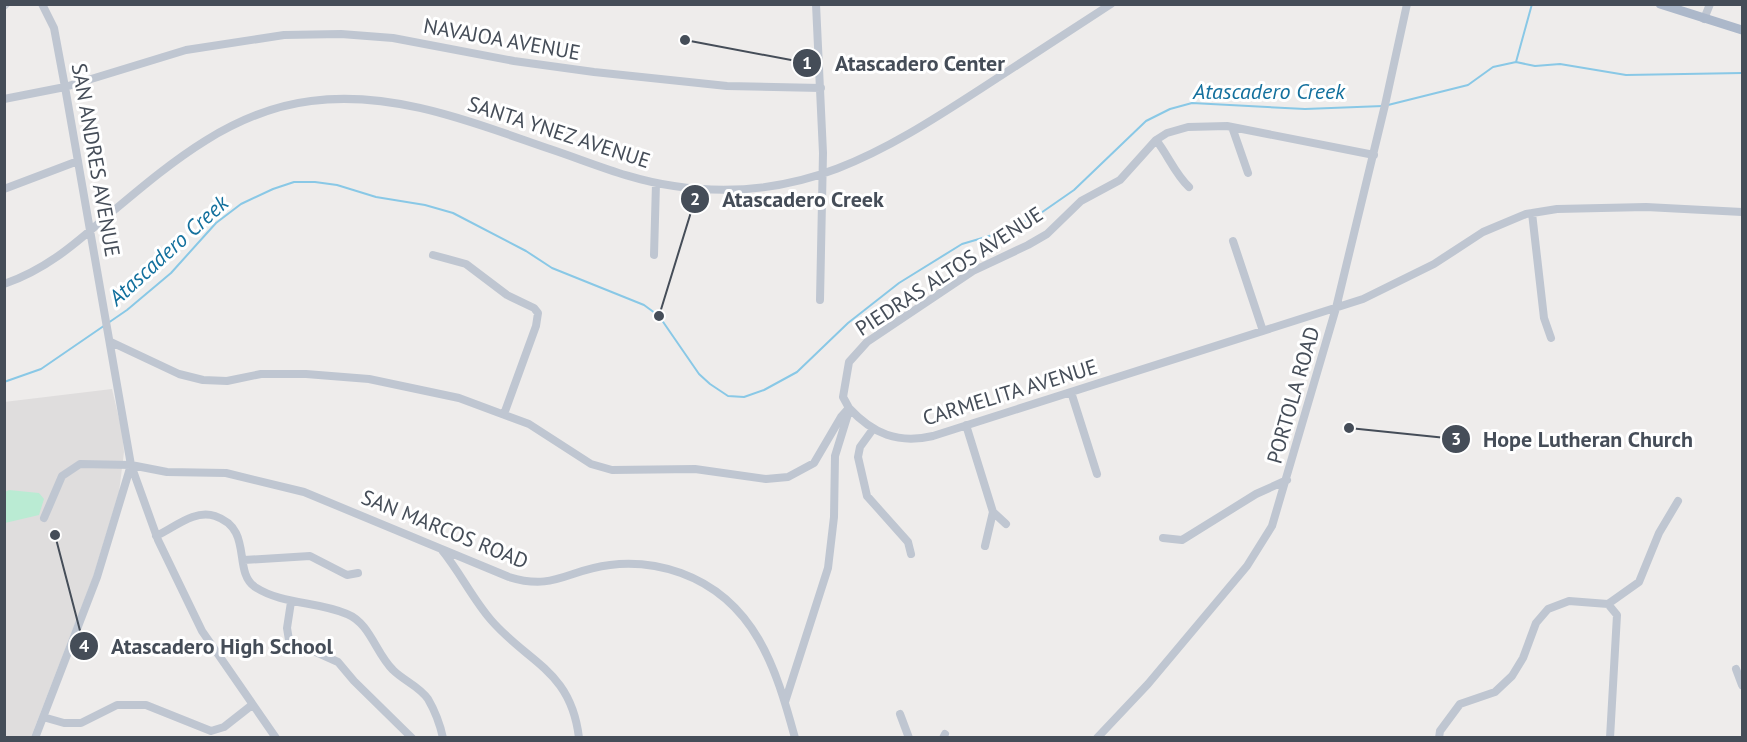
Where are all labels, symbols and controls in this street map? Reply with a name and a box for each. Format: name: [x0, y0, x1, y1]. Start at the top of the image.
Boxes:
street label: NAVAJOA AVENUE: [422, 12, 582, 66]
callout: Atascadero Center: [792, 43, 1017, 83]
text: Atascadero Center: [835, 49, 1005, 77]
text: 1: [802, 51, 812, 74]
street label: SAN ANDRES AVENUE: [66, 61, 126, 259]
water label: Atascadero Creek: [1192, 77, 1346, 105]
street label: SANTA YNEZ AVENUE: [464, 90, 654, 174]
callout: Atascadero Creek: [680, 179, 896, 219]
text: Atascadero Creek: [722, 185, 884, 213]
text: 2: [690, 187, 700, 210]
water label: Atascadero Creek: [101, 188, 235, 312]
street label: PIEDRAS ALTOS AVENUE: [850, 200, 1048, 342]
street label: PORTOLA ROAD: [1261, 323, 1325, 467]
street label: CARMELITA AVENUE: [919, 353, 1101, 431]
callout: Hope Lutheran Church: [1441, 419, 1705, 459]
text: Hope Lutheran Church: [1483, 425, 1693, 453]
text: 3: [1451, 427, 1461, 450]
street label: SAN MARCOS ROAD: [358, 483, 532, 575]
callout: Atascadero High School: [69, 626, 345, 666]
text: Atascadero High School: [111, 632, 334, 660]
text: 4: [79, 634, 89, 657]

